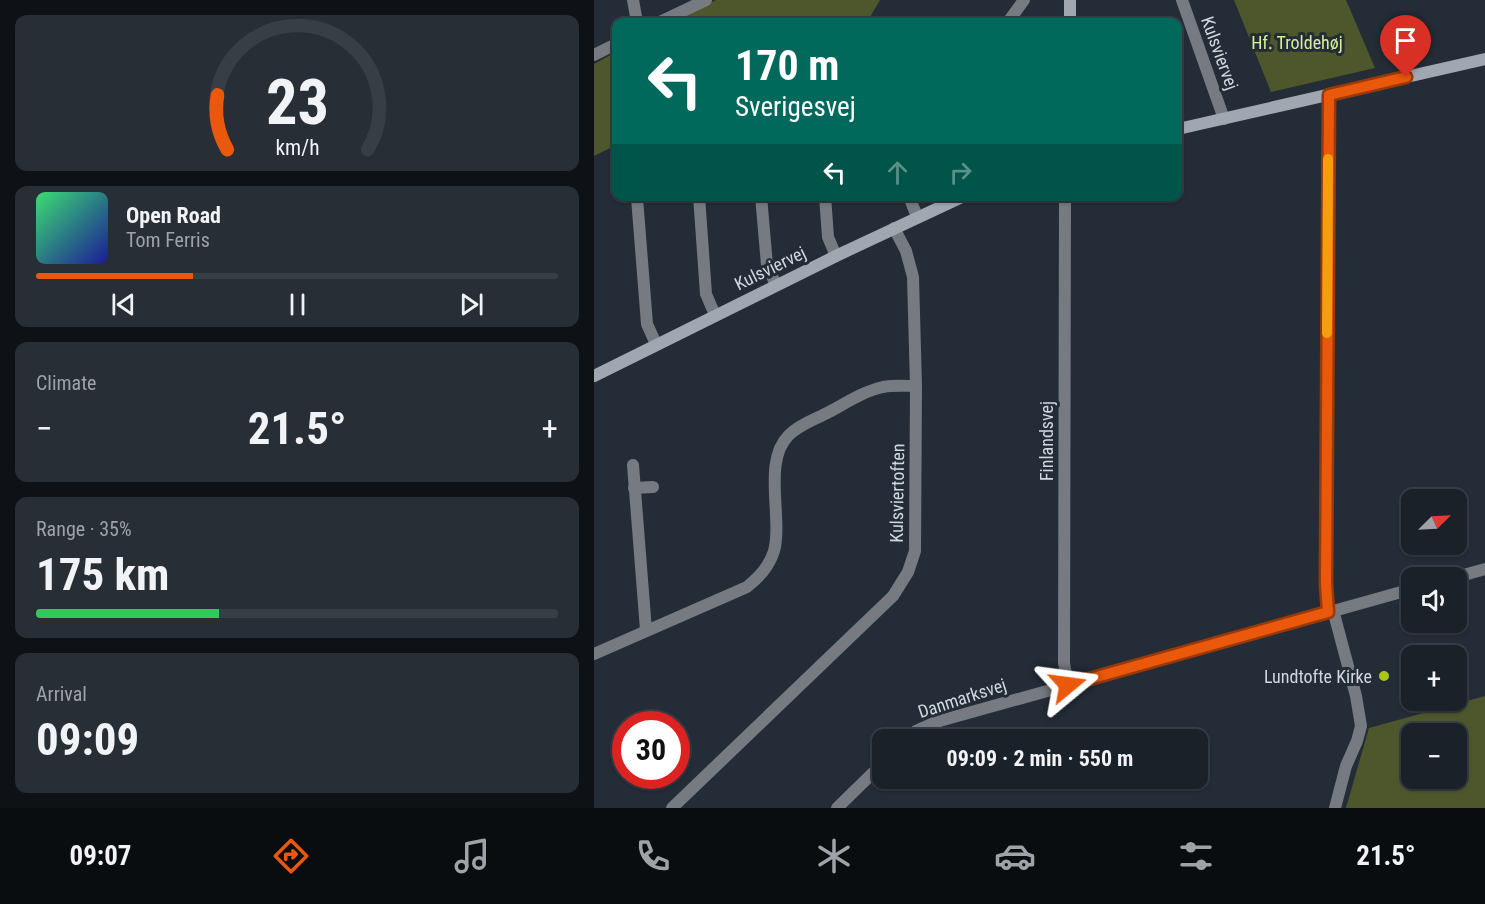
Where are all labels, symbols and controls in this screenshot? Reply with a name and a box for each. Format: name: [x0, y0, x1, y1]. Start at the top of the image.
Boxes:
street label: Kulsviervej: [1197, 13, 1243, 93]
pin: [1380, 15, 1431, 77]
icon: arrive: [1389, 24, 1422, 57]
park label: Hf. Troldehøj: [1251, 32, 1343, 53]
text: 170 m: [735, 41, 840, 90]
icon: left: [636, 42, 714, 120]
text: 23: [265, 66, 329, 139]
text: Sverigesvej: [735, 91, 856, 123]
text: km/h: [275, 135, 319, 160]
icon: left: [818, 156, 851, 189]
icon: ahead: [881, 156, 914, 189]
icon: right: [944, 156, 977, 189]
text: Open Road: [126, 203, 221, 228]
text: Tom Ferris: [126, 228, 210, 252]
street label: Kulsviervej: [731, 242, 809, 294]
icon: previous: [107, 288, 140, 321]
icon: pause: [281, 288, 314, 321]
icon: next: [455, 288, 488, 321]
text: Climate: [36, 371, 96, 395]
street label: Finlandsvej: [1036, 401, 1057, 481]
text: 21.5°: [248, 402, 346, 455]
text: −: [36, 409, 53, 448]
text: +: [542, 409, 558, 448]
street label: Kulsviertoften: [886, 443, 908, 543]
north arrow: [1401, 489, 1467, 555]
map controls: [1401, 489, 1467, 789]
text: Range · 35%: [36, 517, 132, 541]
text: 175 km: [36, 548, 169, 601]
button: sound: [1401, 567, 1467, 633]
button: +: [1401, 645, 1467, 711]
position arrow: [1036, 653, 1100, 717]
place label: Lundtofte Kirke: [1264, 666, 1372, 687]
marker: Lundtofte Kirke: [1377, 669, 1391, 683]
street label: Danmarksvej: [915, 674, 1009, 722]
text: Arrival: [36, 682, 87, 706]
speed limit sign: 30: [612, 711, 690, 789]
text: 09:09: [36, 713, 139, 766]
button: −: [1401, 723, 1467, 789]
text: 09:09 · 2 min · 550 m: [947, 746, 1133, 771]
icon: directions: [270, 835, 312, 877]
icon: music: [451, 835, 493, 877]
icon: phone: [632, 835, 674, 877]
icon: climate: [813, 835, 855, 877]
icon: car: [994, 835, 1036, 877]
icon: filters: [1175, 835, 1217, 877]
text: 09:07: [69, 840, 131, 872]
text: 21.5°: [1356, 840, 1416, 872]

